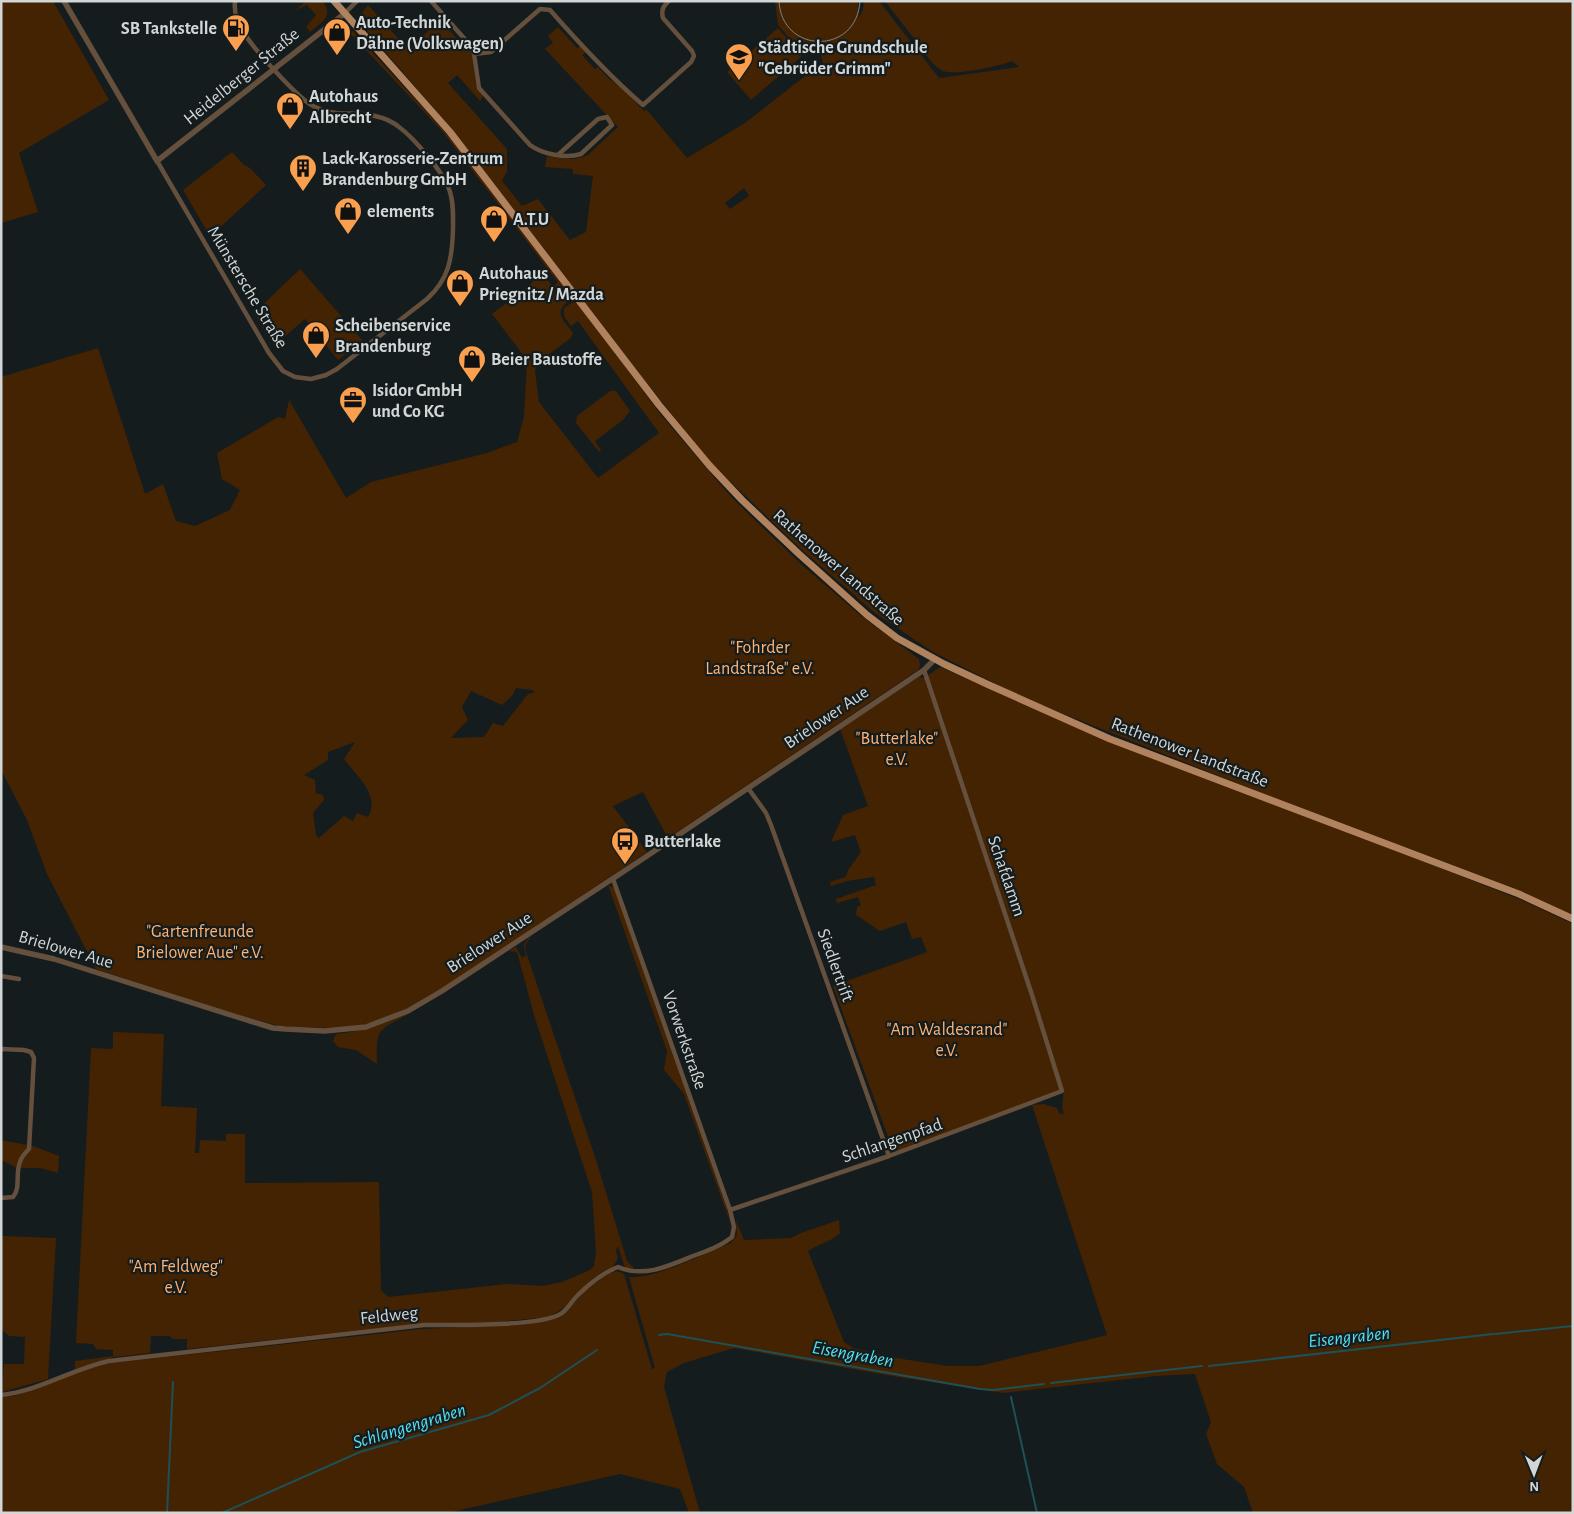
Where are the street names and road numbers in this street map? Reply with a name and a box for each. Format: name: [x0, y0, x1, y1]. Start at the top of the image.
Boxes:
street label: Heidelberger Straße: [181, 25, 303, 129]
street label: Münstersche Straße: [204, 223, 291, 352]
street label: Rathenower Landstraße: [769, 506, 907, 629]
street label: Brielower Aue: [781, 683, 872, 753]
street label: Rathenower Landstraße: [1108, 715, 1271, 791]
street label: Schafdamm: [984, 834, 1028, 919]
street label: Brielower Aue: [444, 909, 535, 977]
street label: Siedlertrift: [814, 926, 857, 1004]
street label: Brielower Aue: [16, 928, 115, 972]
street label: Vorwerkstraße: [659, 989, 709, 1092]
street label: Schlangenpfad: [840, 1115, 945, 1166]
street label: Feldweg: [359, 1304, 419, 1328]

